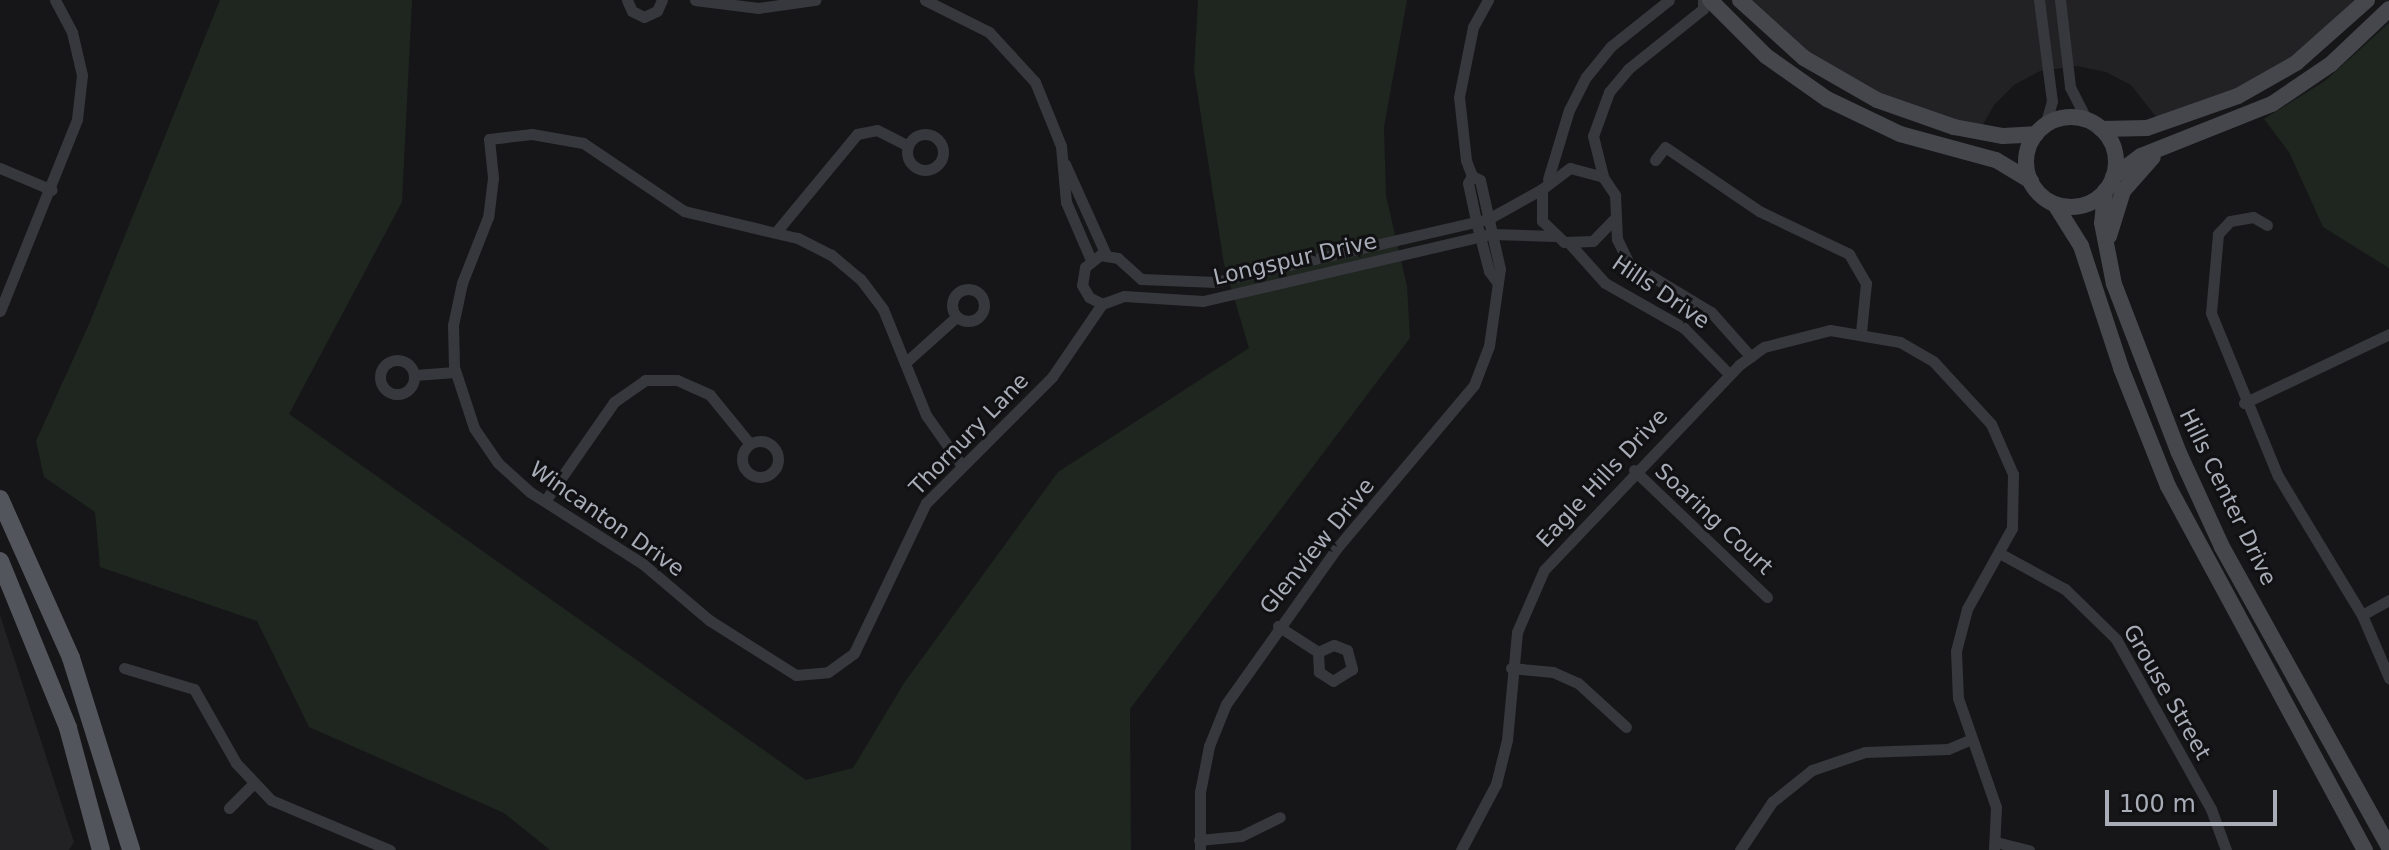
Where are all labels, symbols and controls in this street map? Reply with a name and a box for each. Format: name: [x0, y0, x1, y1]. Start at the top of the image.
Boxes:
street label: Longspur Drive: [1211, 227, 1379, 291]
street label: Hills Drive: [1607, 250, 1715, 334]
street label: Thornury Lane: [904, 367, 1034, 501]
street label: Eagle Hills Drive: [1531, 403, 1673, 553]
street label: Hills Center Drive: [2174, 404, 2282, 590]
street label: Wincanton Drive: [525, 456, 689, 582]
street label: Soaring Court: [1650, 458, 1778, 580]
street label: Glenview Drive: [1254, 473, 1380, 619]
street label: Grouse Street: [2118, 620, 2216, 764]
scale bar: [2109, 774, 2281, 824]
text: 100 m: [2119, 790, 2196, 818]

